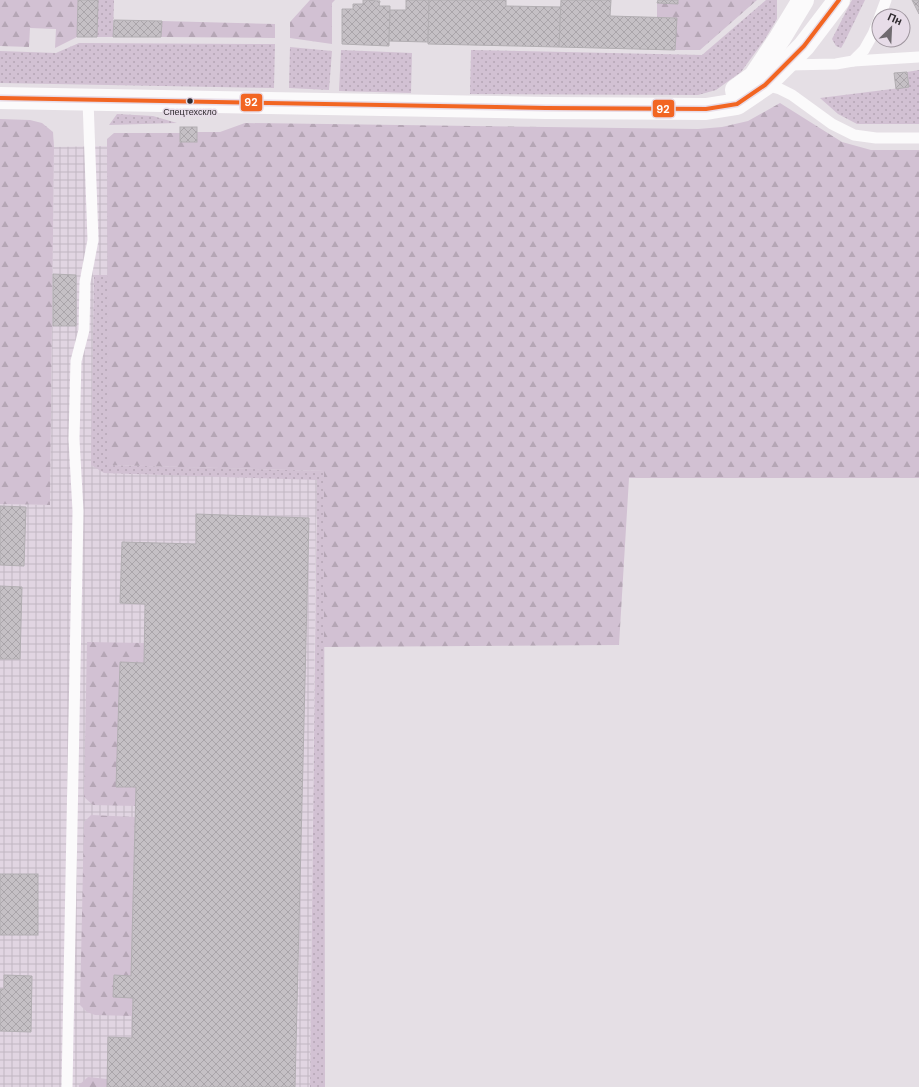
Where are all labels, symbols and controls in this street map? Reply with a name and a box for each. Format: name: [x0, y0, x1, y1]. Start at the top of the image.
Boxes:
north arrow: [871, 8, 911, 48]
text: Пн: [886, 10, 905, 28]
line badge: 92: [240, 93, 263, 112]
text: 92: [244, 95, 258, 109]
marker: Спецтехскло: [185, 96, 195, 106]
line badge: 92: [652, 99, 675, 118]
text: 92: [656, 102, 670, 116]
place label: Спецтехскло: [163, 106, 217, 118]

